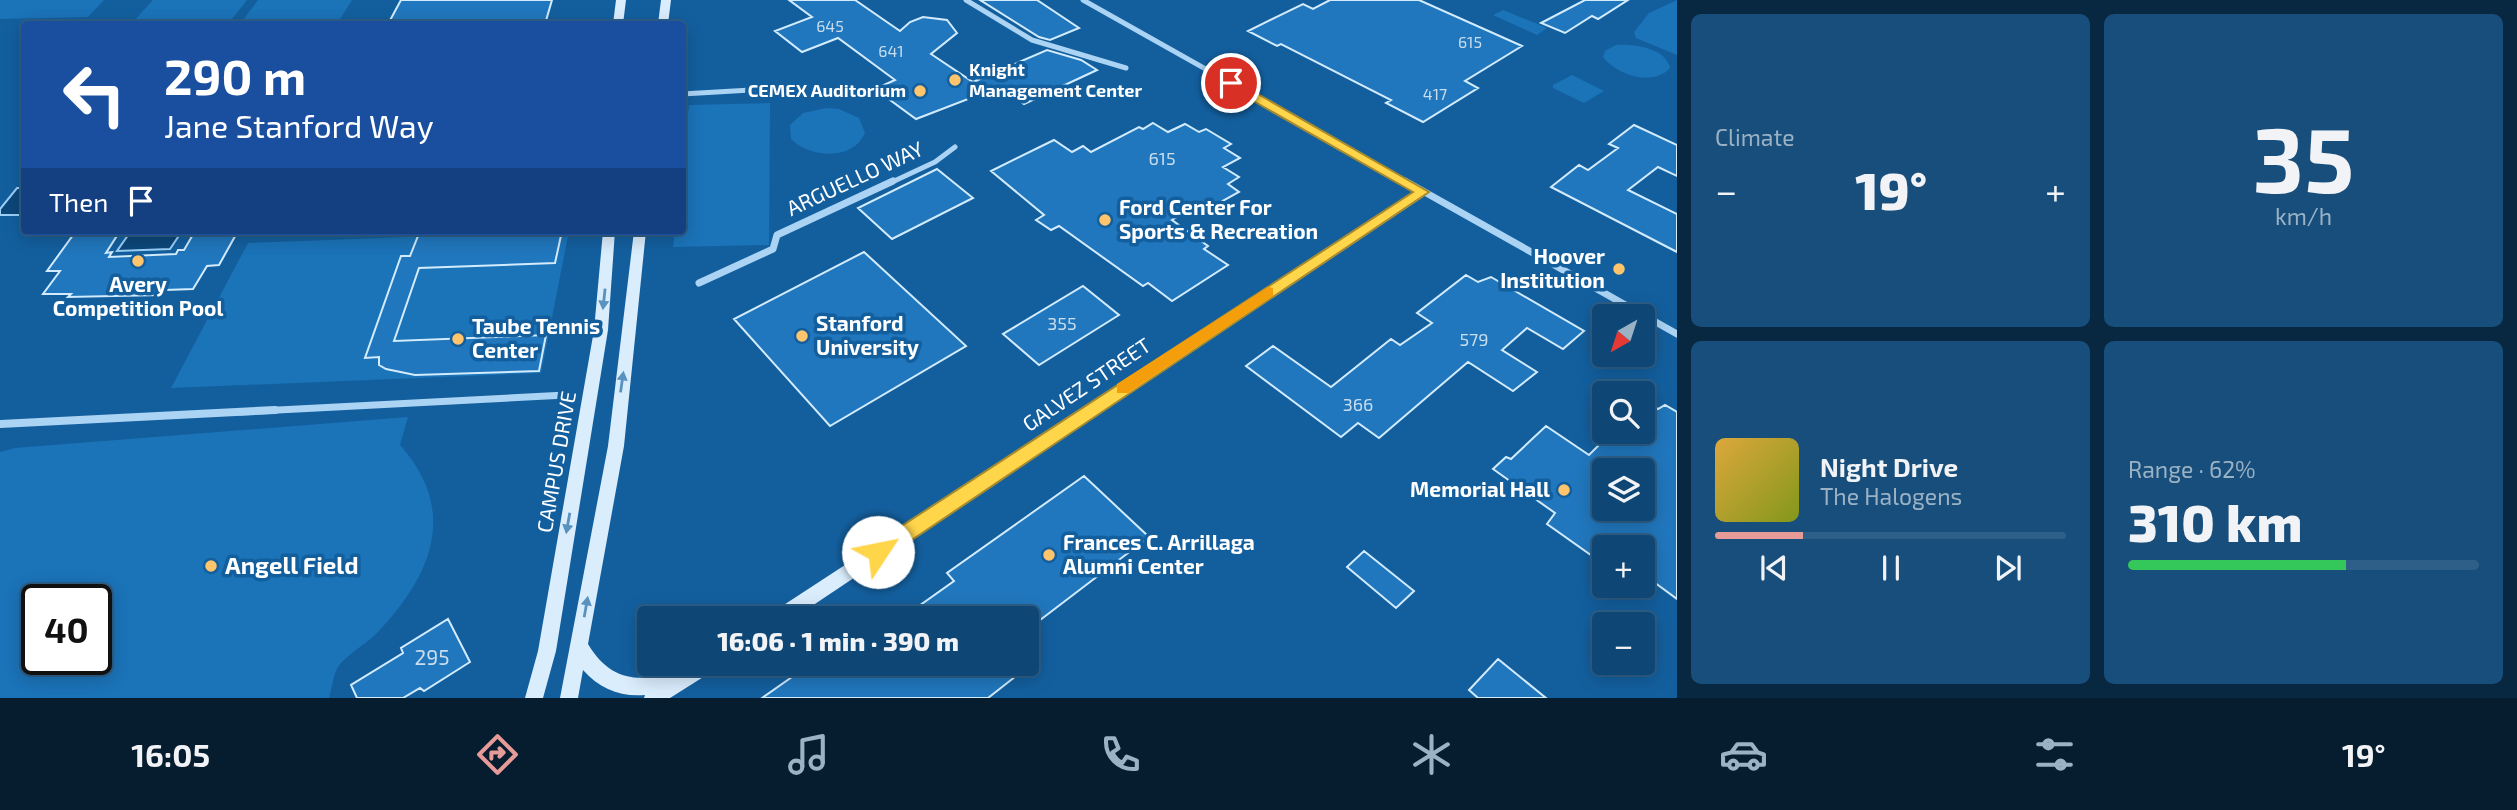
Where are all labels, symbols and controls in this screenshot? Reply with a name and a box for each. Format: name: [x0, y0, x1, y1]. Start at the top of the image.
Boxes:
house number: 645: [816, 16, 844, 35]
house number: 615: [1458, 32, 1482, 51]
house number: 641: [878, 41, 904, 60]
text: 290 m: [164, 46, 306, 105]
icon: left: [49, 49, 140, 140]
pin: [1201, 53, 1261, 113]
place label: Knight Management Center: [969, 58, 1142, 101]
icon: arrive: [1212, 64, 1250, 102]
marker: Knight Management Center: [947, 72, 963, 88]
place label: CEMEX Auditorium: [748, 79, 906, 101]
marker: CEMEX Auditorium: [912, 83, 928, 99]
house number: 417: [1423, 84, 1447, 103]
text: 35: [2253, 102, 2354, 211]
text: Jane Stanford Way: [164, 106, 434, 144]
text: Climate: [1715, 123, 1795, 151]
street label: ARGUELLO WAY: [782, 135, 927, 220]
house number: 615: [1148, 147, 1176, 169]
text: 19°: [1855, 158, 1927, 220]
text: −: [1715, 167, 1737, 213]
text: +: [2045, 167, 2066, 213]
icon: arrive: [122, 182, 160, 220]
text: Then: [49, 186, 108, 217]
place label: Ford Center For Sports & Recreation: [1119, 194, 1318, 243]
text: km/h: [2275, 202, 2332, 230]
marker: Ford Center For Sports & Recreation: [1097, 212, 1113, 228]
place label: Hoover Institution: [1500, 243, 1605, 292]
marker: Avery Competition Pool: [130, 253, 146, 269]
marker: Hoover Institution: [1611, 261, 1627, 277]
place label: Avery Competition Pool: [53, 271, 223, 320]
one-way arrow: [599, 288, 610, 310]
north arrow: [1592, 304, 1656, 368]
map controls: [1592, 304, 1655, 675]
place label: Stanford University: [816, 310, 919, 360]
house number: 355: [1047, 312, 1077, 334]
place label: Taube Tennis Center: [472, 313, 600, 362]
marker: Stanford University: [794, 328, 810, 344]
house number: 579: [1459, 328, 1489, 350]
marker: Taube Tennis Center: [450, 331, 466, 347]
street label: GALVEZ STREET: [1017, 332, 1155, 436]
one-way arrow: [617, 371, 628, 393]
button: search: [1592, 381, 1655, 444]
street label: CAMPUS DRIVE: [531, 389, 580, 534]
house number: 366: [1343, 393, 1373, 415]
text: Night Drive: [1820, 451, 1958, 482]
text: Range · 62%: [2128, 455, 2256, 483]
button: layers: [1592, 458, 1655, 521]
place label: Memorial Hall: [1410, 476, 1550, 501]
marker: Memorial Hall: [1556, 482, 1572, 498]
text: The Halogens: [1820, 482, 1962, 510]
text: 310 km: [2128, 490, 2302, 552]
one-way arrow: [562, 513, 573, 535]
position arrow: [841, 515, 915, 589]
place label: Frances C. Arrillaga Alumni Center: [1063, 529, 1255, 578]
button: +: [1592, 535, 1655, 598]
marker: Frances C. Arrillaga Alumni Center: [1041, 547, 1057, 563]
icon: previous: [1755, 549, 1793, 587]
icon: pause: [1872, 549, 1910, 587]
icon: next: [1989, 549, 2027, 587]
place label: Angell Field: [225, 550, 359, 579]
marker: Angell Field: [203, 558, 219, 574]
speed limit sign: 40: [21, 584, 112, 675]
one-way arrow: [581, 596, 592, 618]
button: −: [1592, 612, 1655, 675]
text: 16:06 · 1 min · 390 m: [717, 625, 959, 656]
house number: 295: [414, 644, 450, 669]
icon: directions: [473, 730, 522, 779]
icon: music: [784, 730, 833, 779]
icon: phone: [1096, 730, 1145, 779]
icon: climate: [1407, 730, 1456, 779]
icon: car: [1719, 730, 1768, 779]
icon: filters: [2030, 730, 2079, 779]
text: 16:05: [131, 735, 210, 773]
text: 19°: [2342, 735, 2386, 773]

